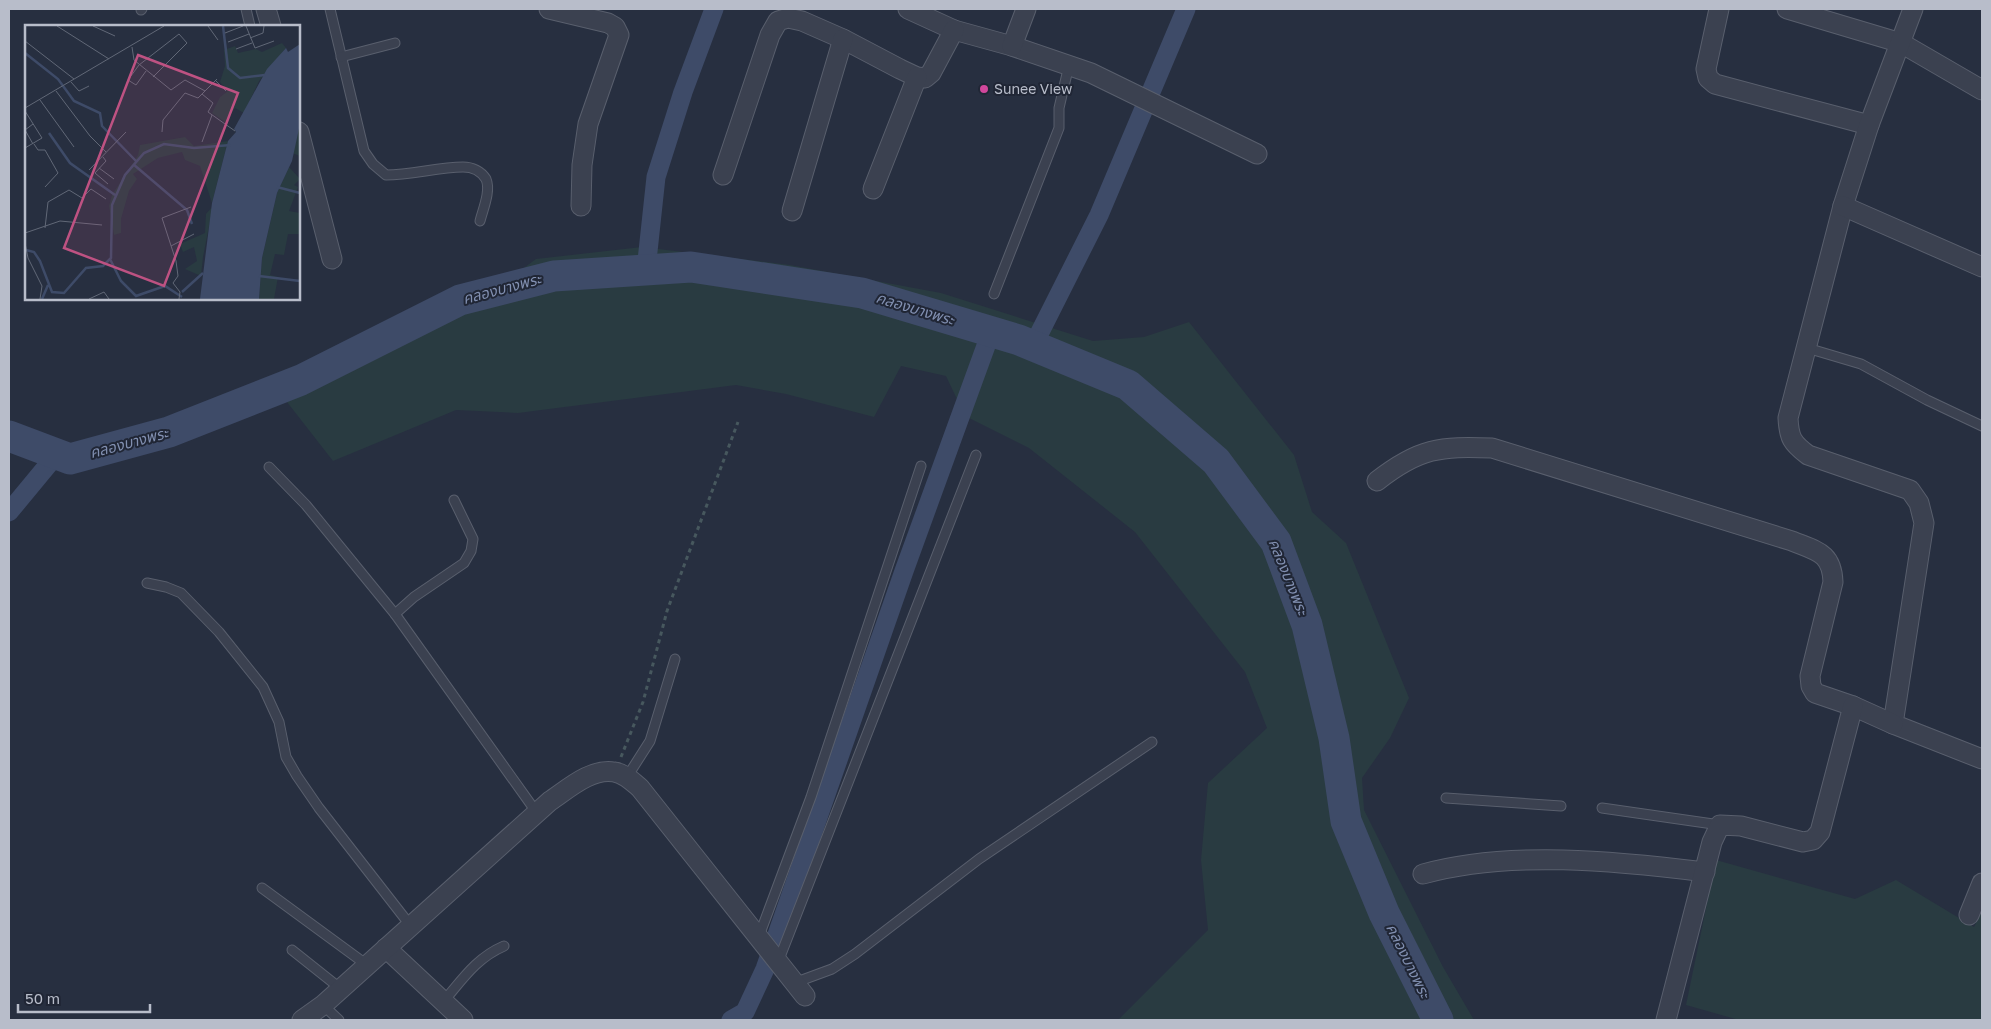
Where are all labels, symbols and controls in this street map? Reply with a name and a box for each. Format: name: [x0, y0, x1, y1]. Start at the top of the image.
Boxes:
inset map: [25, 25, 300, 300]
place label: Sunee View: [994, 80, 1072, 97]
marker: Sunee View: [978, 83, 990, 95]
water label: คลองบางพระ: [461, 268, 545, 307]
water label: คลองบางพระ: [874, 288, 958, 329]
water label: คลองบางพระ: [88, 422, 172, 461]
water label: คลองบางพระ: [1266, 536, 1313, 619]
water label: คลองบางพระ: [1383, 920, 1435, 1002]
scale bar: [18, 982, 150, 1014]
text: 50 m: [25, 989, 60, 1007]

